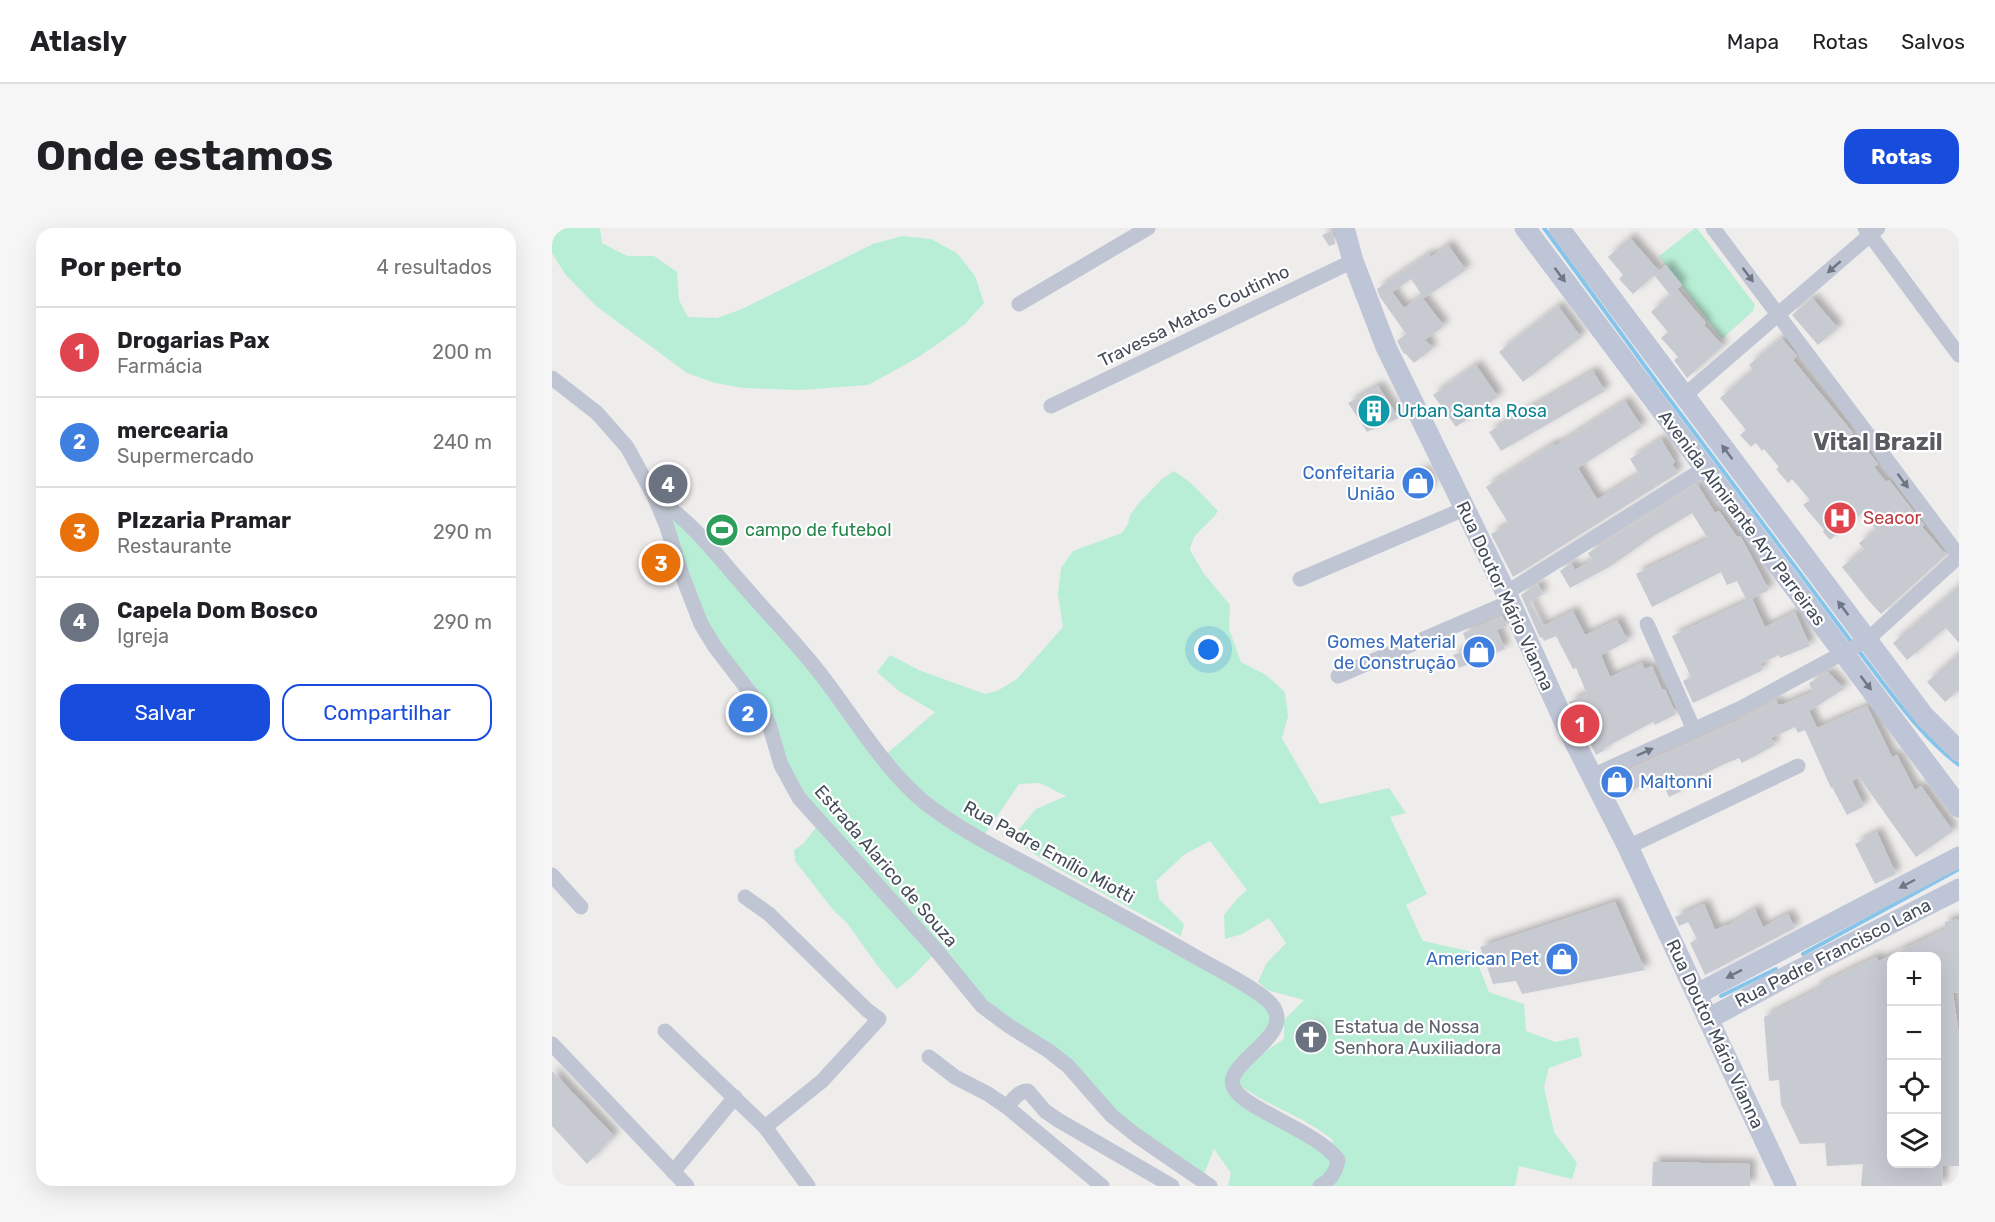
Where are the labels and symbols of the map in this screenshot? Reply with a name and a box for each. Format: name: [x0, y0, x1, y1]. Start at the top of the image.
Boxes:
street label: Travessa Matos Coutinho: [1095, 260, 1293, 372]
one-way arrow: [1826, 260, 1842, 273]
one-way arrow: [1554, 267, 1566, 282]
one-way arrow: [1742, 267, 1754, 282]
building icon: Urban Santa Rosa: [1356, 393, 1392, 429]
place label: Urban Santa Rosa: [1397, 400, 1547, 422]
street label: Avenida Almirante Ary Parreiras: [1654, 406, 1830, 630]
district label: Vital Brazil: [1813, 428, 1943, 456]
one-way arrow: [1721, 444, 1733, 459]
pin: 4: [648, 462, 688, 506]
place label: Confeitaria União: [1303, 462, 1395, 505]
shop icon: Confeitaria União: [1400, 465, 1436, 501]
one-way arrow: [1897, 473, 1909, 489]
street label: Rua Doutor Mário Vianna: [1451, 498, 1559, 694]
hospital icon: Seacor: [1822, 500, 1858, 536]
place label: Seacor: [1863, 507, 1921, 529]
sports icon: campo de futebol: [704, 512, 740, 548]
place label: campo de futebol: [745, 519, 892, 541]
pin: 3: [642, 540, 680, 586]
one-way arrow: [1838, 600, 1850, 615]
place label: Gomes Material de Construção: [1327, 631, 1456, 674]
shop icon: Gomes Material de Construção: [1461, 634, 1497, 670]
your location: [1194, 635, 1223, 664]
one-way arrow: [1859, 676, 1871, 691]
pin: 2: [728, 690, 768, 736]
pin: 1: [1560, 702, 1600, 746]
one-way arrow: [1636, 747, 1654, 756]
shop icon: Maltonni: [1599, 764, 1635, 800]
place label: Maltonni: [1640, 771, 1712, 793]
street label: Estrada Alarico de Souza: [810, 781, 962, 951]
street label: Rua Padre Emílio Miotti: [960, 796, 1138, 908]
one-way arrow: [1898, 879, 1915, 889]
street label: Rua Padre Francisco Lana: [1731, 894, 1935, 1012]
street label: Rua Doutor Mário Vianna: [1661, 936, 1769, 1132]
shop icon: American Pet: [1544, 941, 1580, 977]
place label: American Pet: [1426, 948, 1539, 970]
one-way arrow: [1725, 969, 1743, 979]
place label: Estatua de Nossa Senhora Auxiliadora: [1334, 1016, 1501, 1059]
church icon: Estatua de Nossa Senhora Auxiliadora: [1293, 1019, 1329, 1055]

